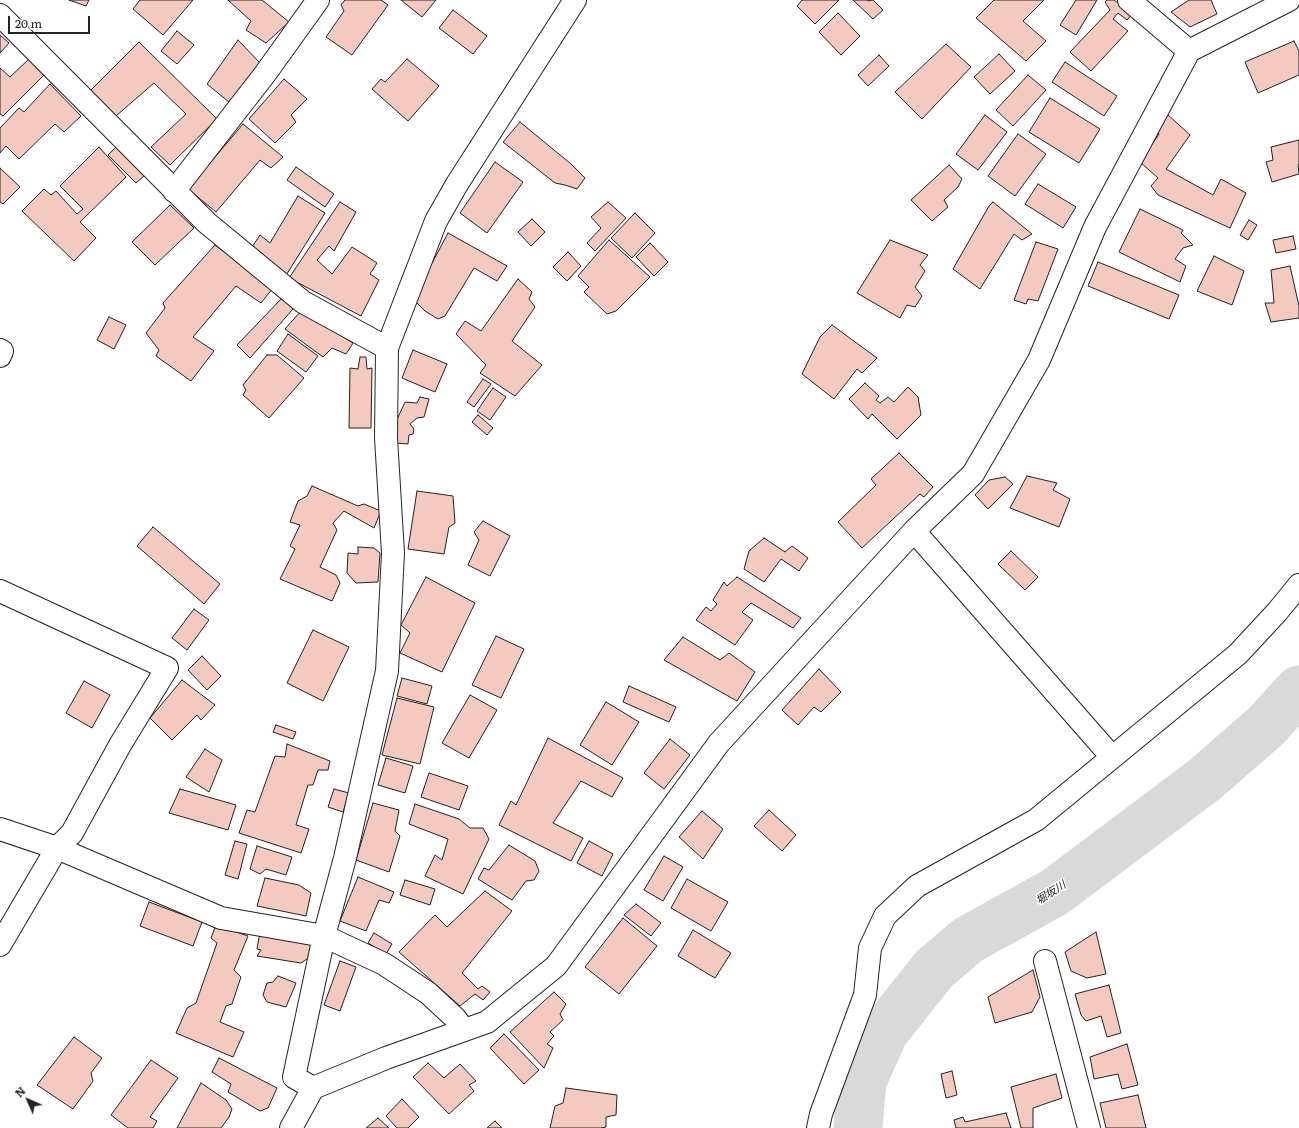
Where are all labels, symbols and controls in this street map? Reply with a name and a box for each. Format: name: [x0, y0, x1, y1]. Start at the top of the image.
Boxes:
scale bar: [10, 8, 92, 34]
text: 20 m: [15, 14, 42, 32]
water label: 堀坂川: [1034, 879, 1068, 907]
north arrow: [8, 1080, 48, 1120]
text: N: [11, 1083, 28, 1100]

